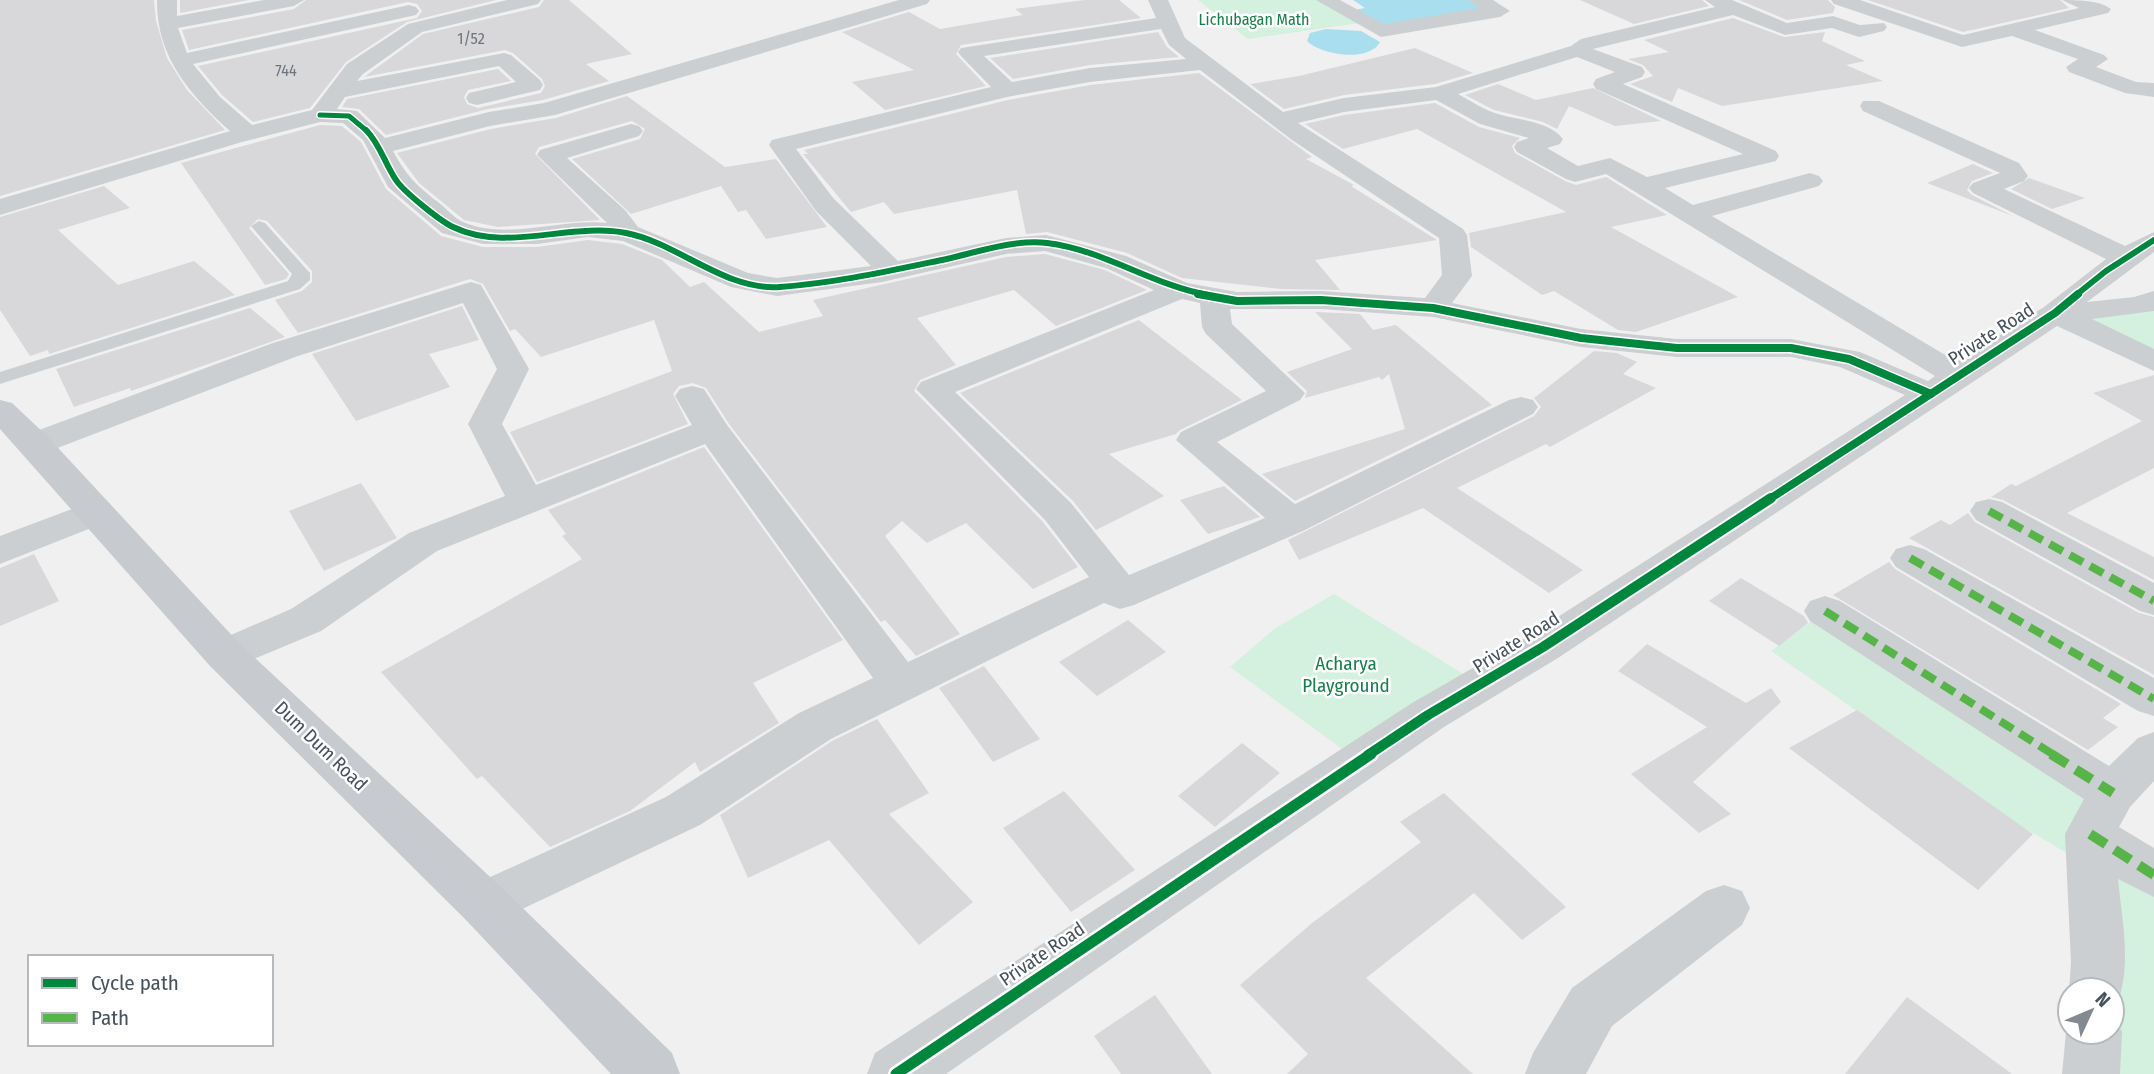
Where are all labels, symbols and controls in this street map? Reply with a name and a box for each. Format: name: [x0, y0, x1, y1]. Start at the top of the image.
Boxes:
park label: Lichubagan Math: [1199, 10, 1309, 29]
house number: 1/52: [457, 29, 485, 48]
house number: 744: [275, 61, 297, 80]
street label: Private Road: [1944, 298, 2038, 370]
street label: Private Road: [1468, 606, 1564, 678]
park label: Acharya Playground: [1302, 652, 1390, 697]
street label: Dum Dum Road: [270, 696, 372, 796]
street label: Private Road: [995, 917, 1089, 991]
legend: [28, 955, 273, 1046]
text: Cycle path: [91, 970, 179, 996]
north arrow: [2056, 976, 2126, 1046]
text: N: [2091, 987, 2115, 1012]
text: Path: [91, 1005, 129, 1031]

